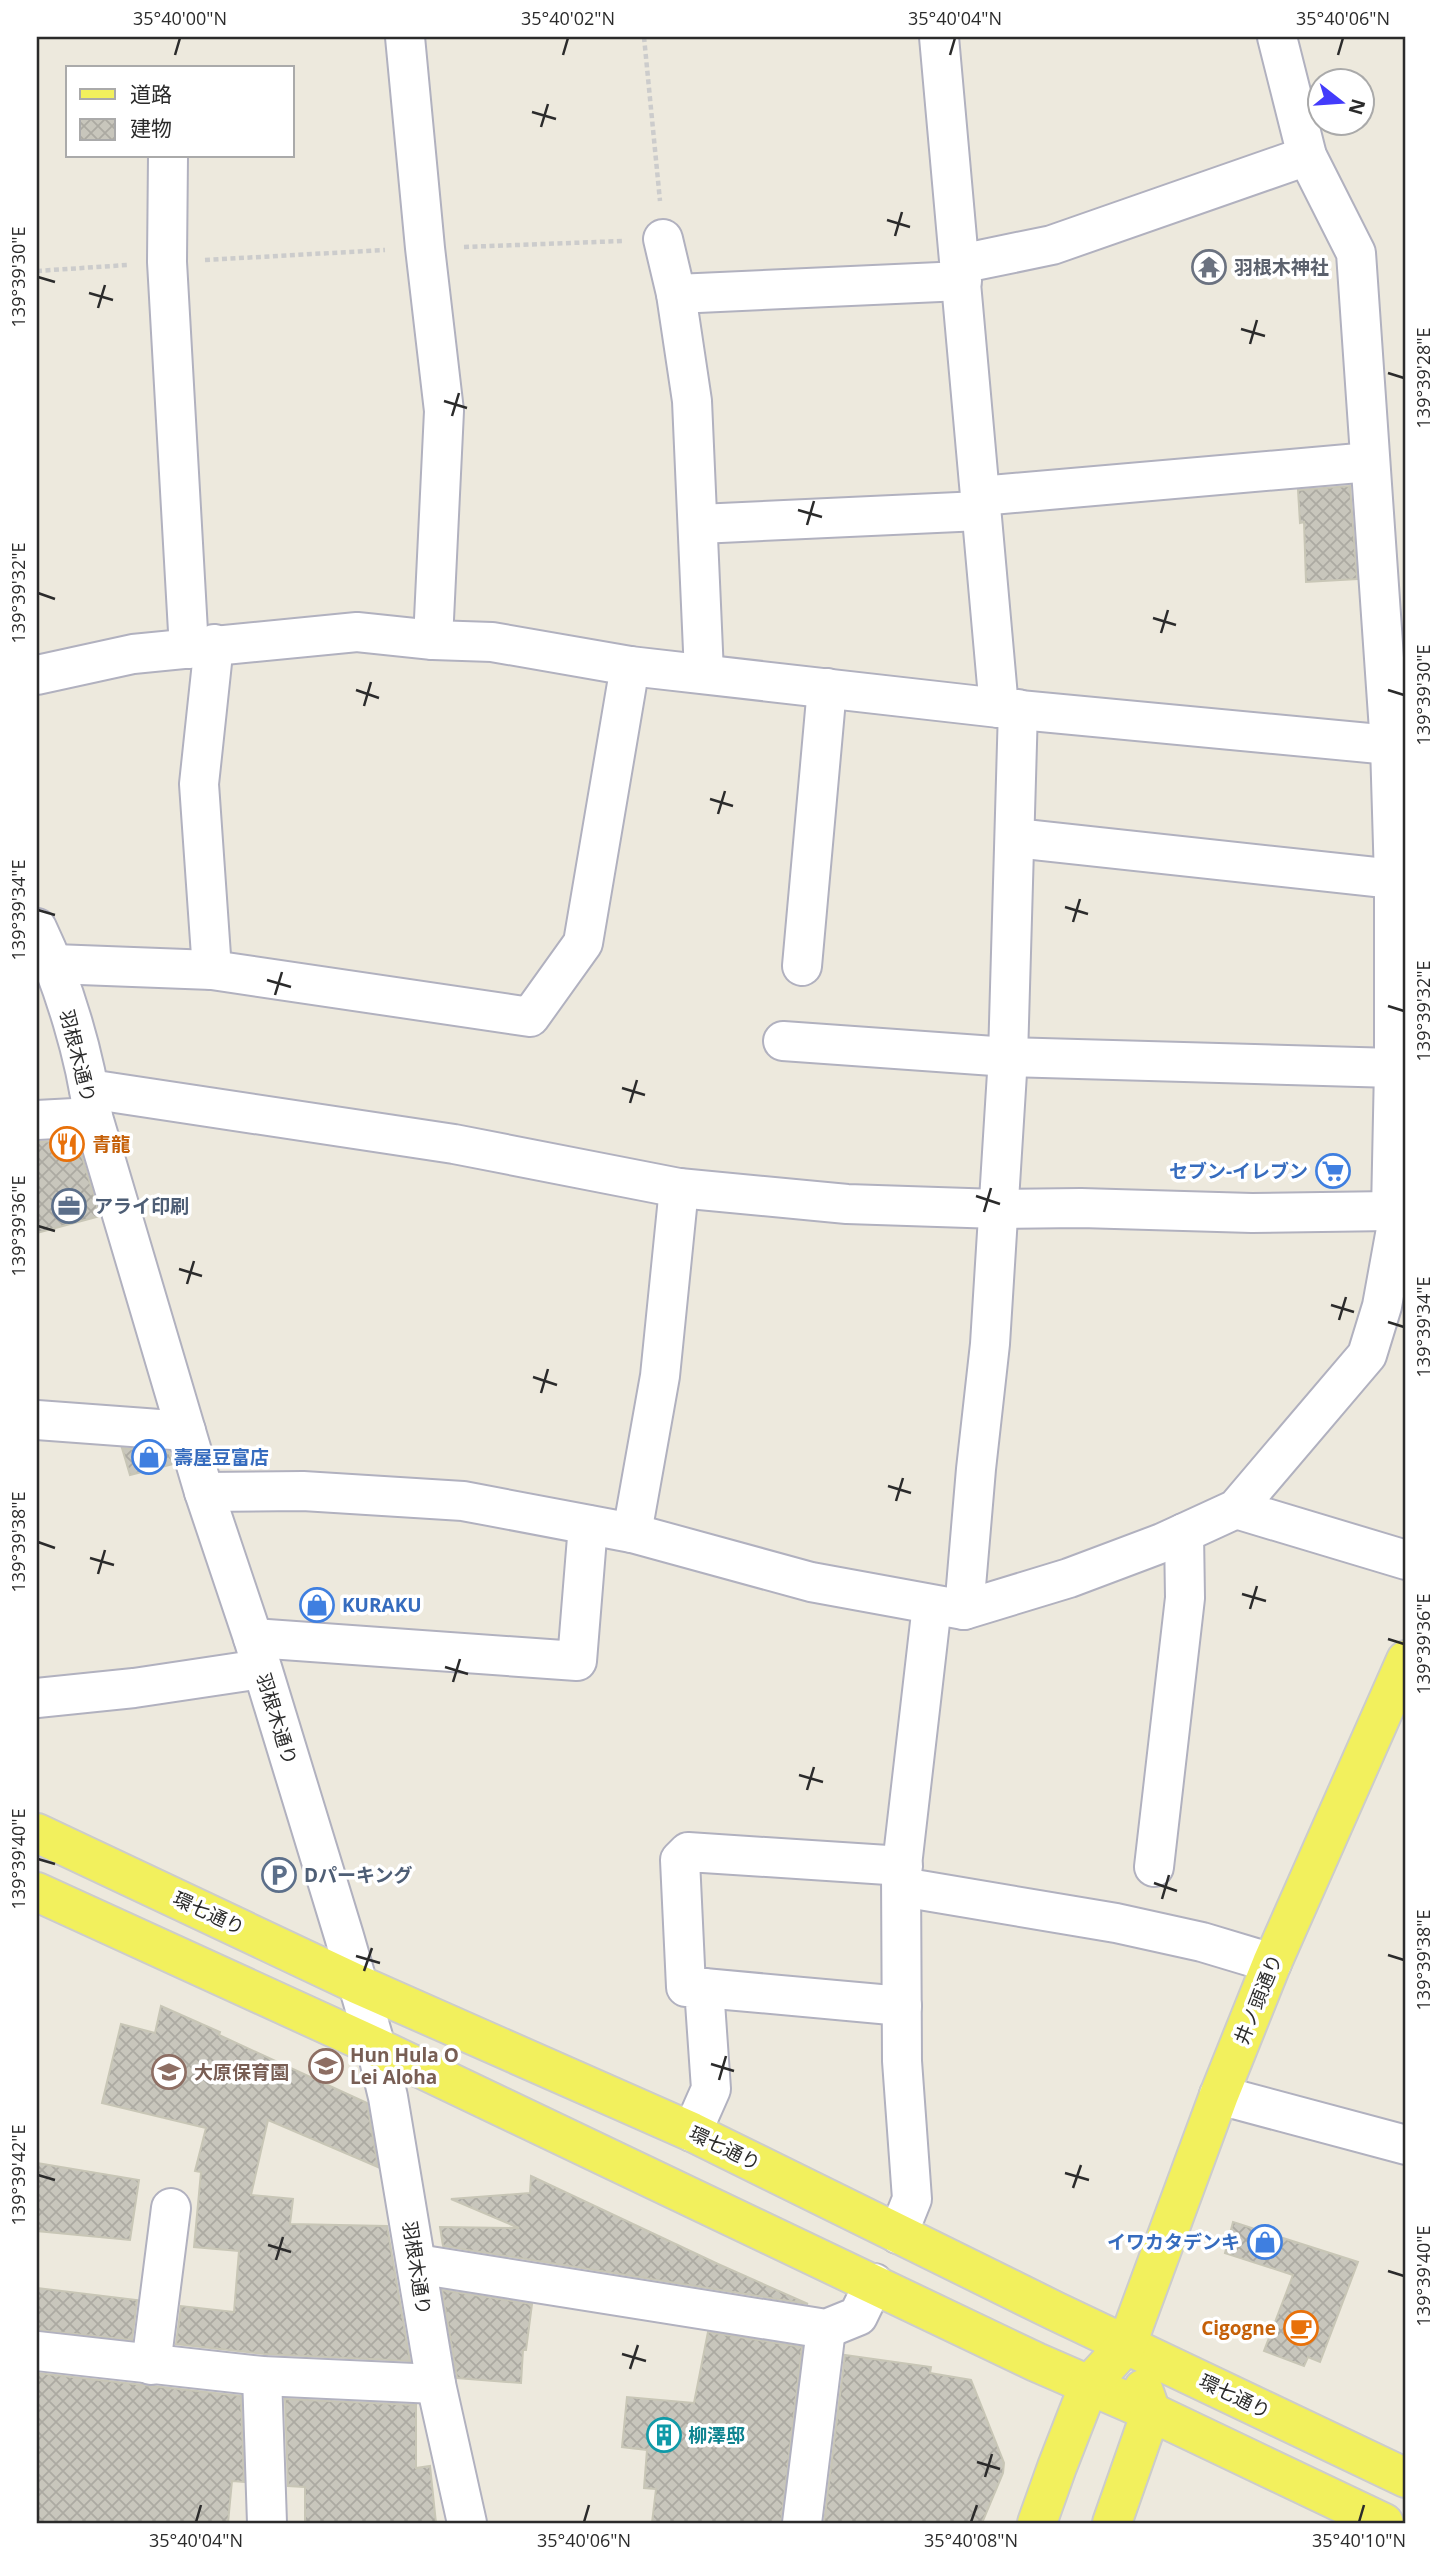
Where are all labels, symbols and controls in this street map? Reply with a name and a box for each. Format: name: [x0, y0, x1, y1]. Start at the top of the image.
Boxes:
text: 35°40'00"N: [133, 6, 227, 30]
text: 35°40'02"N: [521, 6, 615, 30]
text: 35°40'04"N: [908, 6, 1002, 30]
text: 35°40'06"N: [1296, 6, 1390, 30]
legend: [66, 66, 294, 158]
north arrow: [1306, 66, 1376, 136]
text: 道路: [130, 80, 172, 108]
text: N: [1343, 96, 1372, 118]
text: 建物: [130, 114, 172, 142]
text: 139°39'30"E: [6, 227, 30, 327]
temple icon: 羽根木神社: [1190, 248, 1228, 286]
place label: 羽根木神社: [1234, 254, 1329, 280]
text: 139°39'28"E: [1411, 328, 1435, 428]
text: 139°39'32"E: [6, 543, 30, 643]
text: 139°39'30"E: [1411, 645, 1435, 745]
text: 139°39'34"E: [6, 860, 30, 960]
text: 139°39'32"E: [1411, 961, 1435, 1061]
street label: 羽根木通り: [54, 1007, 102, 1105]
restaurant icon: 青龍: [48, 1125, 86, 1163]
place label: 青龍: [92, 1131, 130, 1157]
supermarket icon: セブン-イレブン: [1314, 1152, 1352, 1190]
place label: セブン-イレブン: [1169, 1158, 1308, 1184]
text: 139°39'36"E: [6, 1176, 30, 1276]
office icon: アライ印刷: [50, 1187, 88, 1225]
place label: アライ印刷: [94, 1193, 189, 1219]
text: 139°39'34"E: [1411, 1277, 1435, 1377]
shop icon: 壽屋豆富店: [130, 1438, 168, 1476]
place label: 壽屋豆富店: [174, 1444, 269, 1470]
text: 139°39'38"E: [6, 1492, 30, 1592]
shop icon: KURAKU: [298, 1586, 336, 1624]
place label: KURAKU: [342, 1592, 422, 1618]
text: 139°39'36"E: [1411, 1594, 1435, 1694]
street label: 羽根木通り: [251, 1670, 303, 1768]
text: 139°39'40"E: [6, 1809, 30, 1909]
parking icon: Dパーキング: [260, 1856, 298, 1894]
place label: Dパーキング: [304, 1862, 413, 1888]
street label: 環七通り: [169, 1885, 249, 1941]
text: 139°39'38"E: [1411, 1910, 1435, 2010]
street label: 井ノ頭通り: [1228, 1950, 1288, 2048]
place label: Hun Hula O Lei Aloha: [350, 2042, 459, 2090]
school or university icon: Hun Hula O Lei Aloha: [307, 2047, 345, 2085]
school or university icon: 大原保育園: [150, 2053, 188, 2091]
place label: 大原保育園: [194, 2059, 289, 2085]
street label: 環七通り: [685, 2120, 765, 2176]
text: 139°39'42"E: [6, 2125, 30, 2225]
street label: 羽根木通り: [397, 2219, 437, 2317]
shop icon: イワカタデンキ: [1246, 2223, 1284, 2261]
text: 139°39'40"E: [1411, 2226, 1435, 2326]
place label: イワカタデンキ: [1107, 2229, 1240, 2255]
cafe icon: Cigogne: [1282, 2309, 1320, 2347]
place label: Cigogne: [1201, 2315, 1276, 2341]
street label: 環七通り: [1195, 2368, 1275, 2424]
building icon: 柳澤邸: [645, 2416, 683, 2454]
place label: 柳澤邸: [688, 2422, 745, 2448]
text: 35°40'04"N: [149, 2528, 243, 2552]
text: 35°40'06"N: [537, 2528, 631, 2552]
text: 35°40'08"N: [924, 2528, 1018, 2552]
text: 35°40'10"N: [1312, 2528, 1406, 2552]

